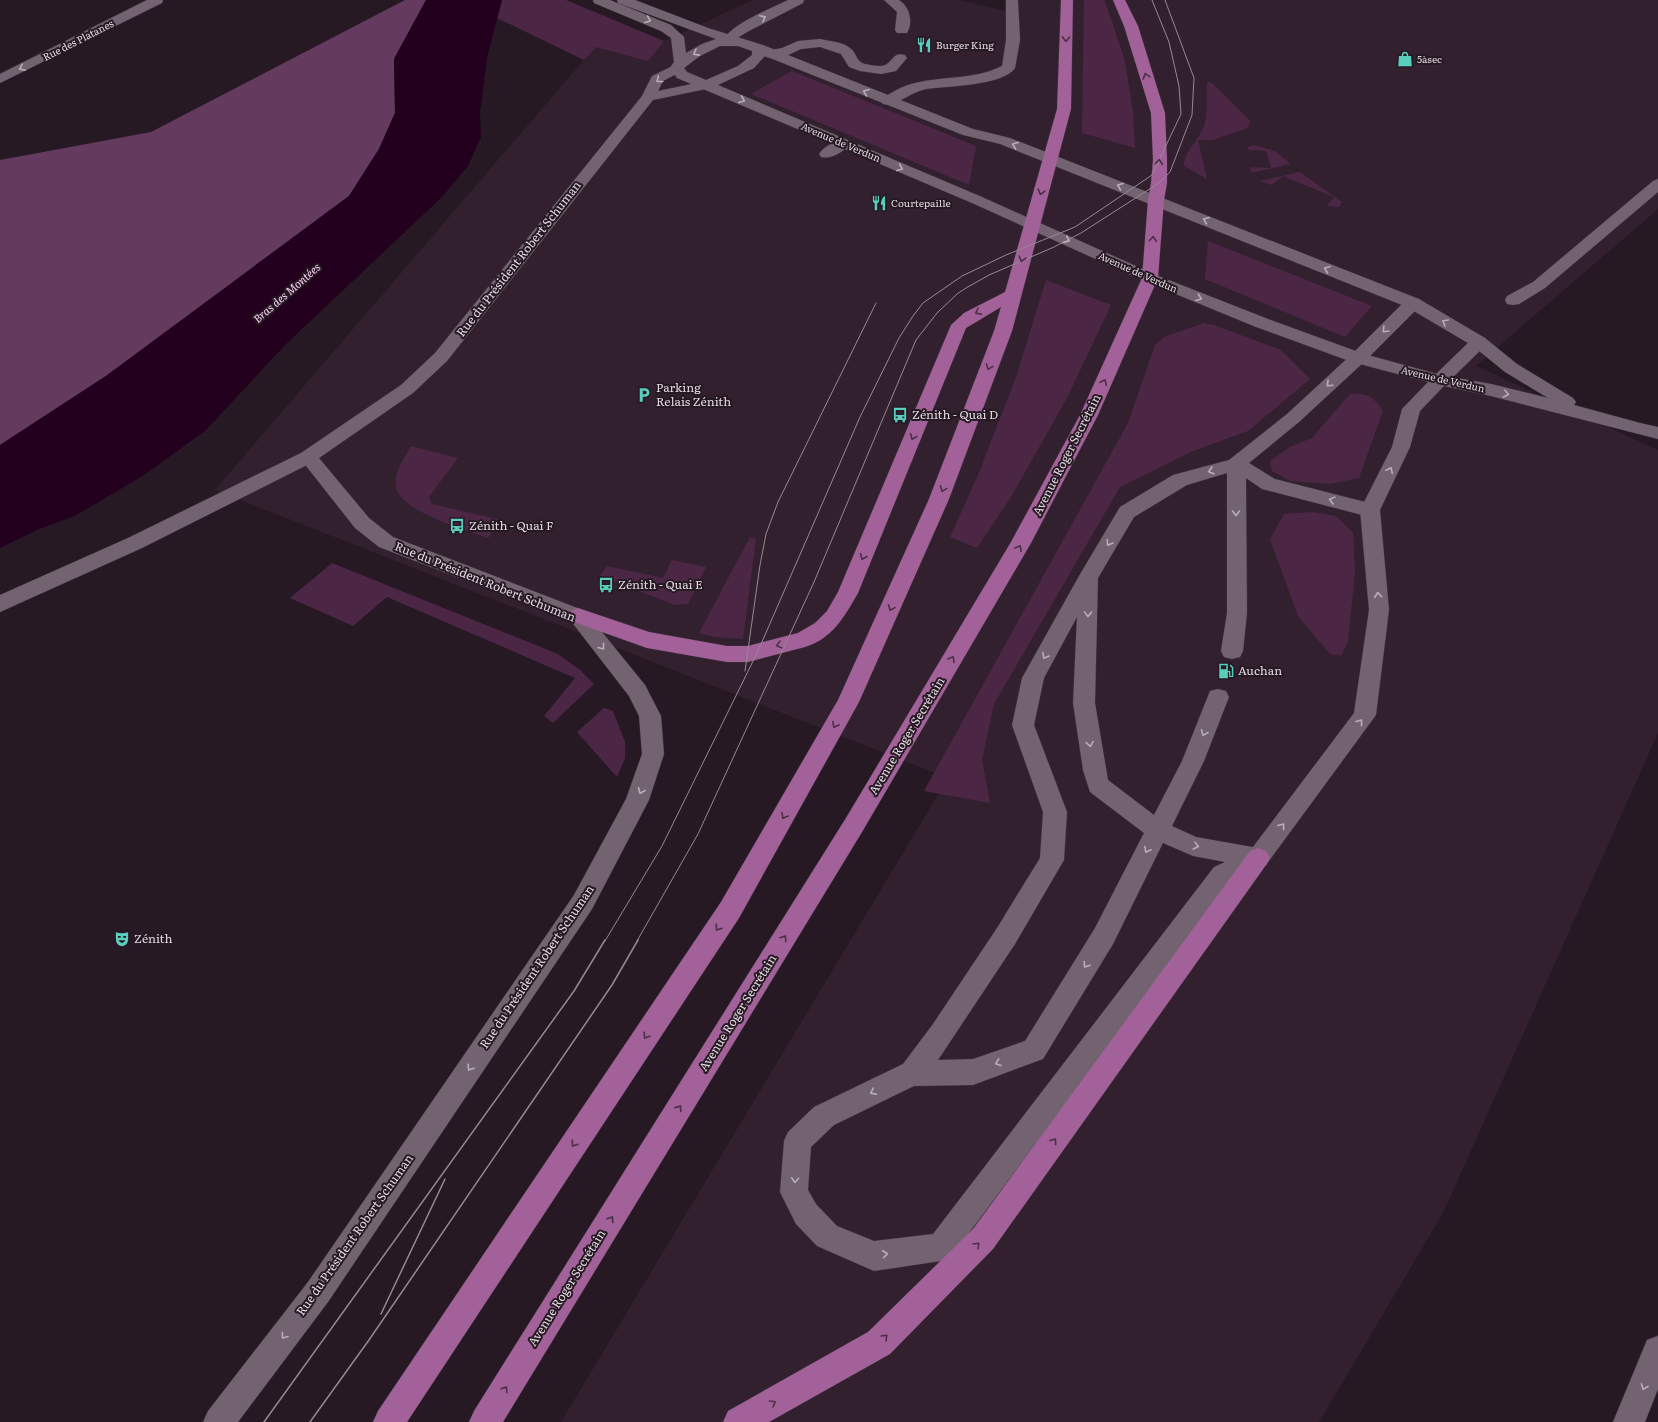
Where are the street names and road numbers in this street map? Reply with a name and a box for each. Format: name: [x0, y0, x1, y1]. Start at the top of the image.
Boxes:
street label: Rue des Platanes: [40, 15, 116, 64]
street label: Avenue de Verdun: [799, 118, 884, 165]
street label: Rue du Président Robert Schuman: [452, 177, 585, 340]
street label: Avenue de Verdun: [1096, 247, 1181, 296]
street label: Avenue de Verdun: [1400, 362, 1487, 396]
street label: Avenue Roger Secrétain: [1028, 390, 1105, 519]
street label: Rue du Président Robert Schuman: [392, 536, 579, 626]
street label: Avenue Roger Secrétain: [864, 673, 949, 798]
street label: Rue du Président Robert Schuman: [475, 881, 598, 1052]
street label: Avenue Roger Secrétain: [694, 951, 780, 1074]
street label: Rue du Président Robert Schuman: [291, 1150, 417, 1319]
street label: Avenue Roger Secrétain: [523, 1226, 609, 1349]

